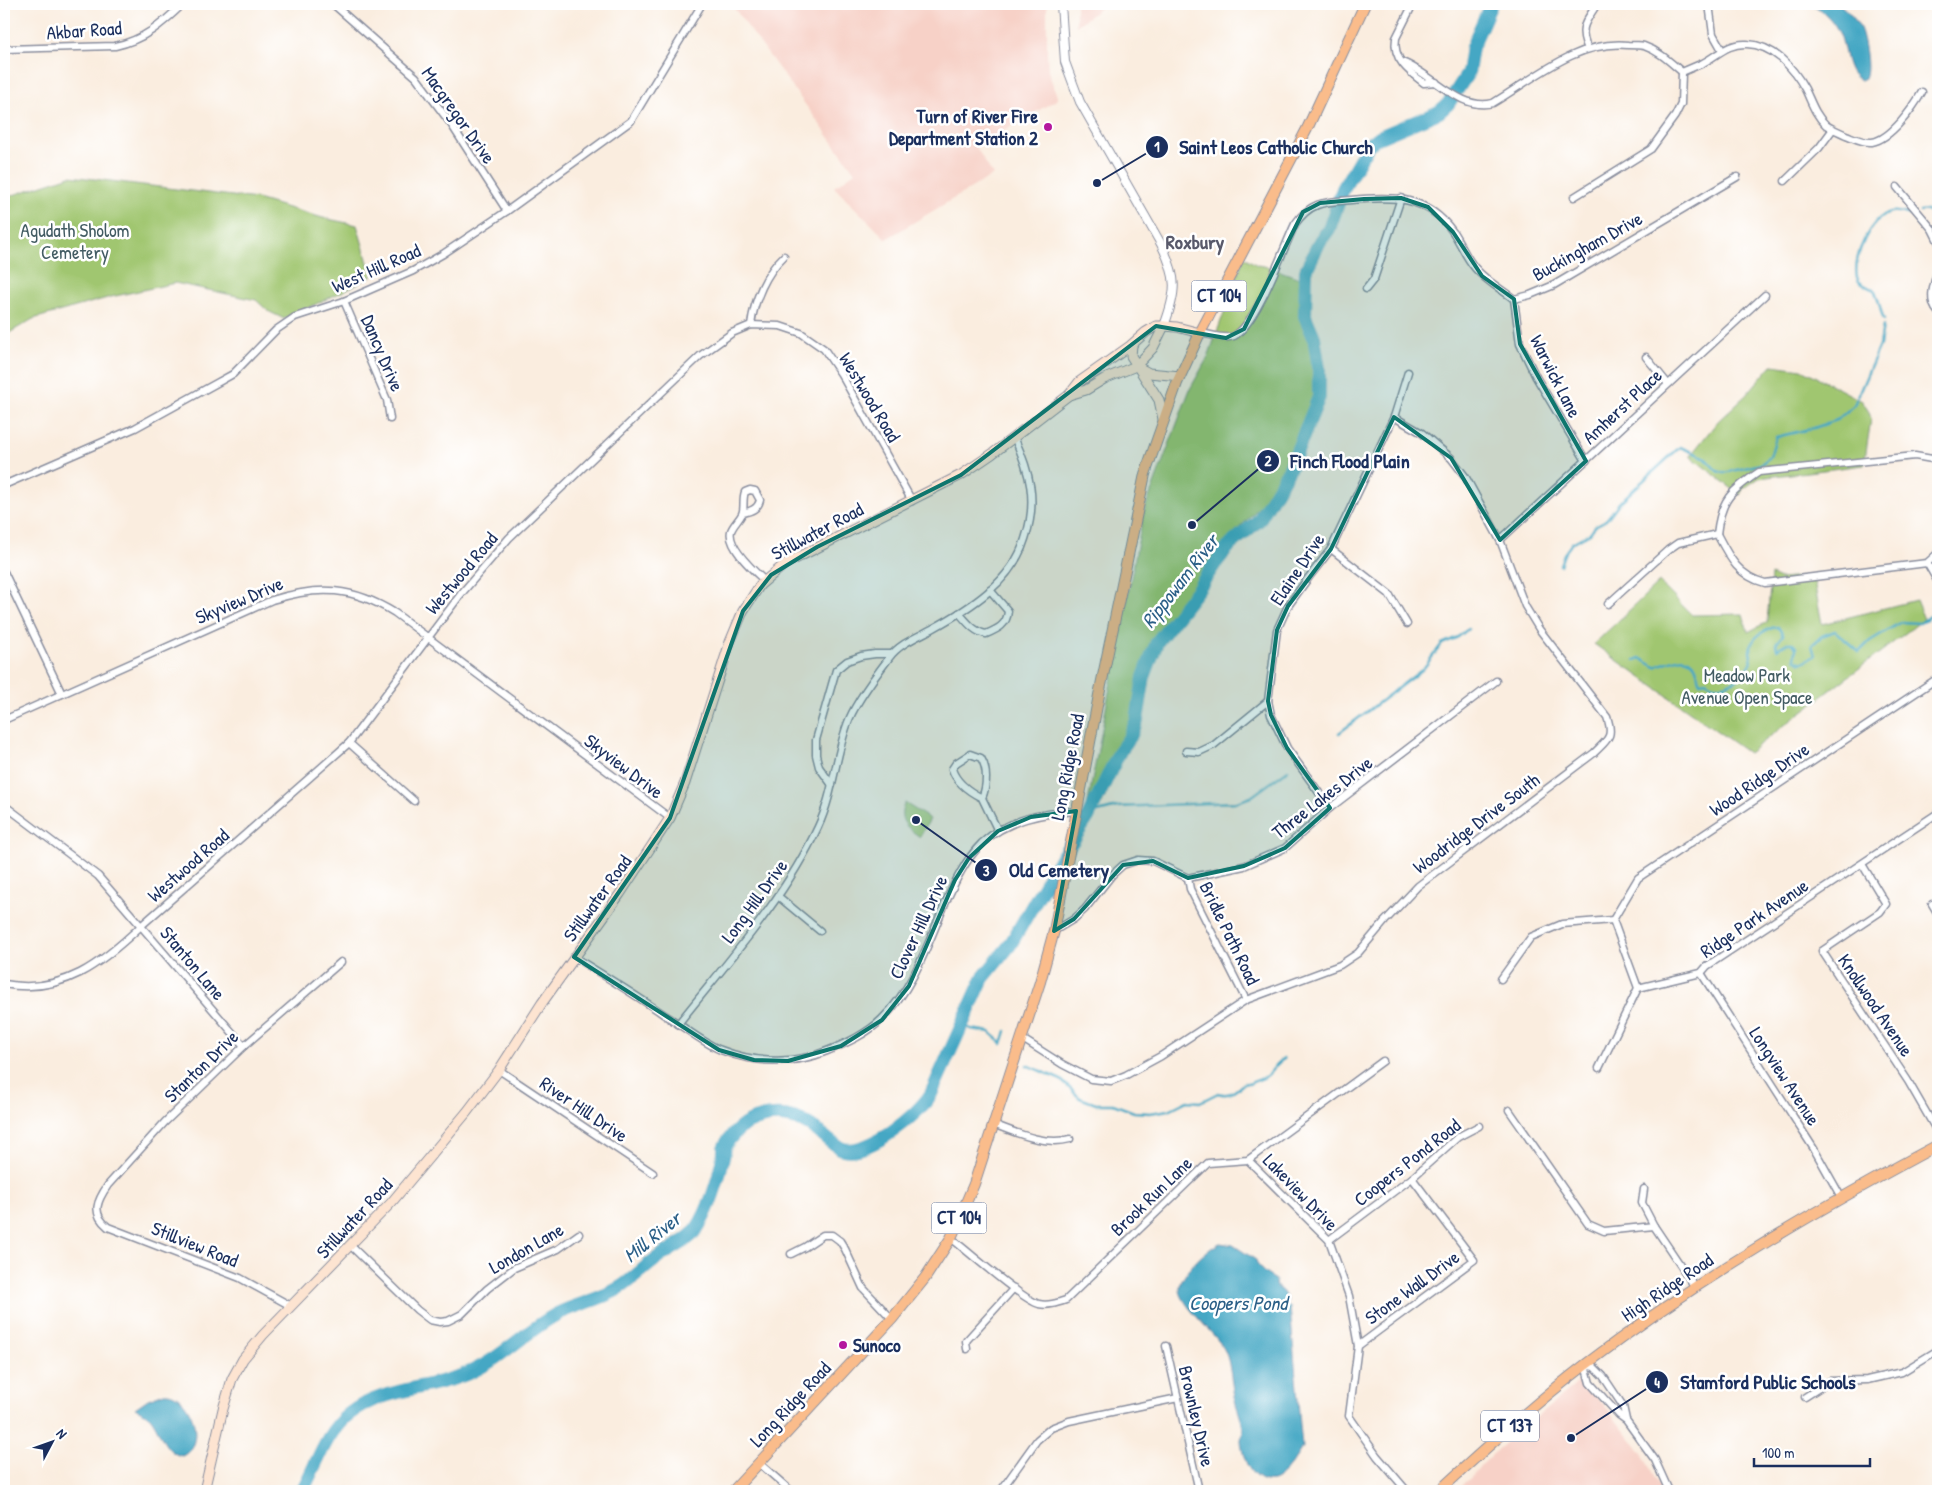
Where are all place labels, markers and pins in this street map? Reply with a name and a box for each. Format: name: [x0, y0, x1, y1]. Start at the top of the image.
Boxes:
place label: Turn of River Fire Department Station 2: [889, 103, 1038, 152]
marker: Turn of River Fire Department Station 2: [1042, 121, 1054, 133]
callout: Saint Leos Catholic Church: [1144, 129, 1383, 164]
callout: Finch Flood Plain: [1256, 443, 1420, 478]
callout: Old Cemetery: [973, 853, 1119, 888]
place label: Sunoco: [853, 1332, 901, 1358]
marker: Sunoco: [837, 1339, 849, 1351]
callout: Stamford Public Schools: [1645, 1365, 1865, 1400]

